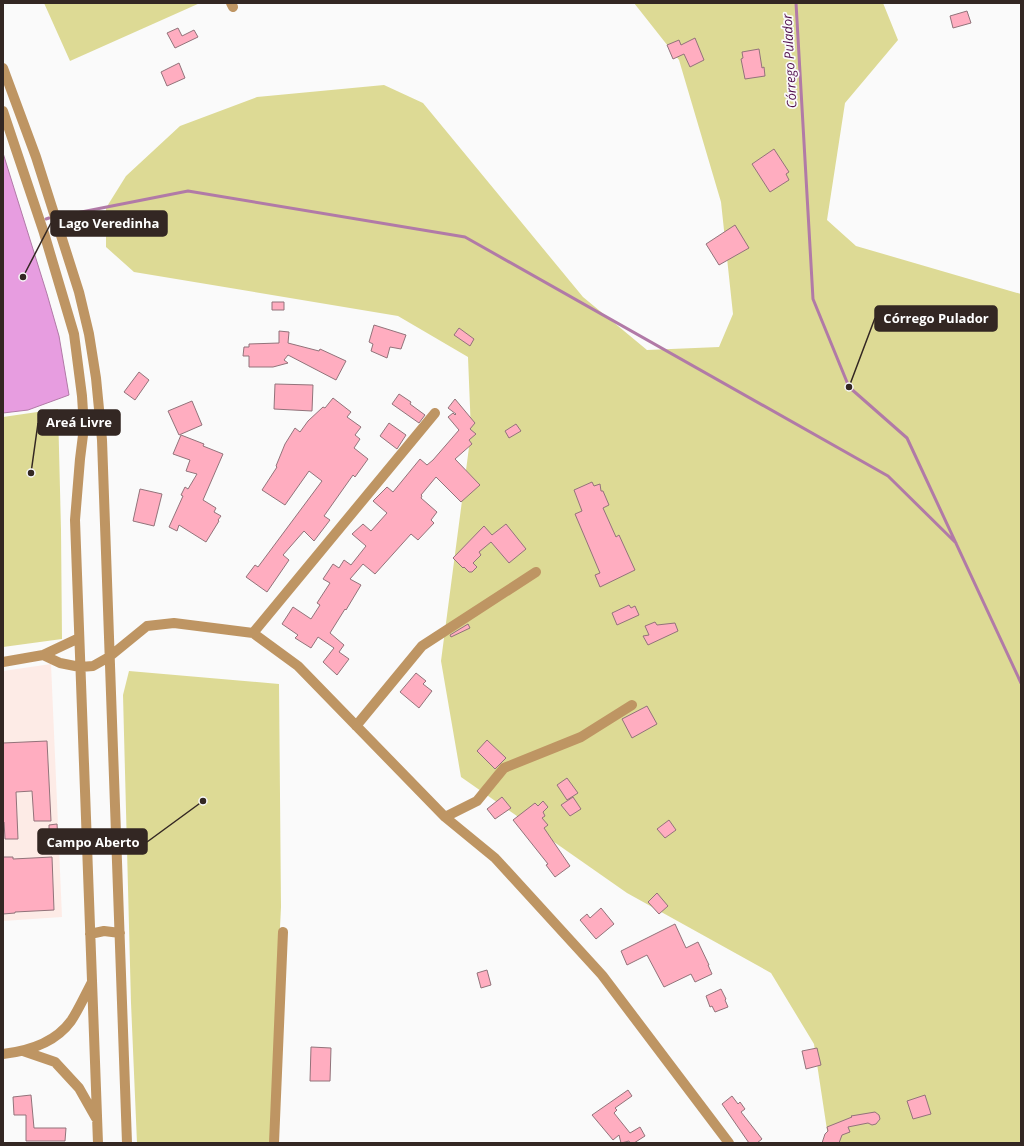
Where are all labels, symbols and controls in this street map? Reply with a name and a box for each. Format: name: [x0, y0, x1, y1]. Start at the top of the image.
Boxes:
water label: Córrego Pulador: [777, 12, 800, 109]
callout: Lago Veredinha: [51, 211, 167, 236]
text: Lago Veredinha: [59, 214, 159, 232]
callout: Córrego Pulador: [875, 306, 997, 331]
text: Córrego Pulador: [883, 309, 989, 327]
callout: Areá Livre: [38, 410, 120, 435]
text: Areá Livre: [46, 413, 112, 431]
callout: Campo Aberto: [38, 829, 147, 854]
text: Campo Aberto: [46, 833, 140, 851]

